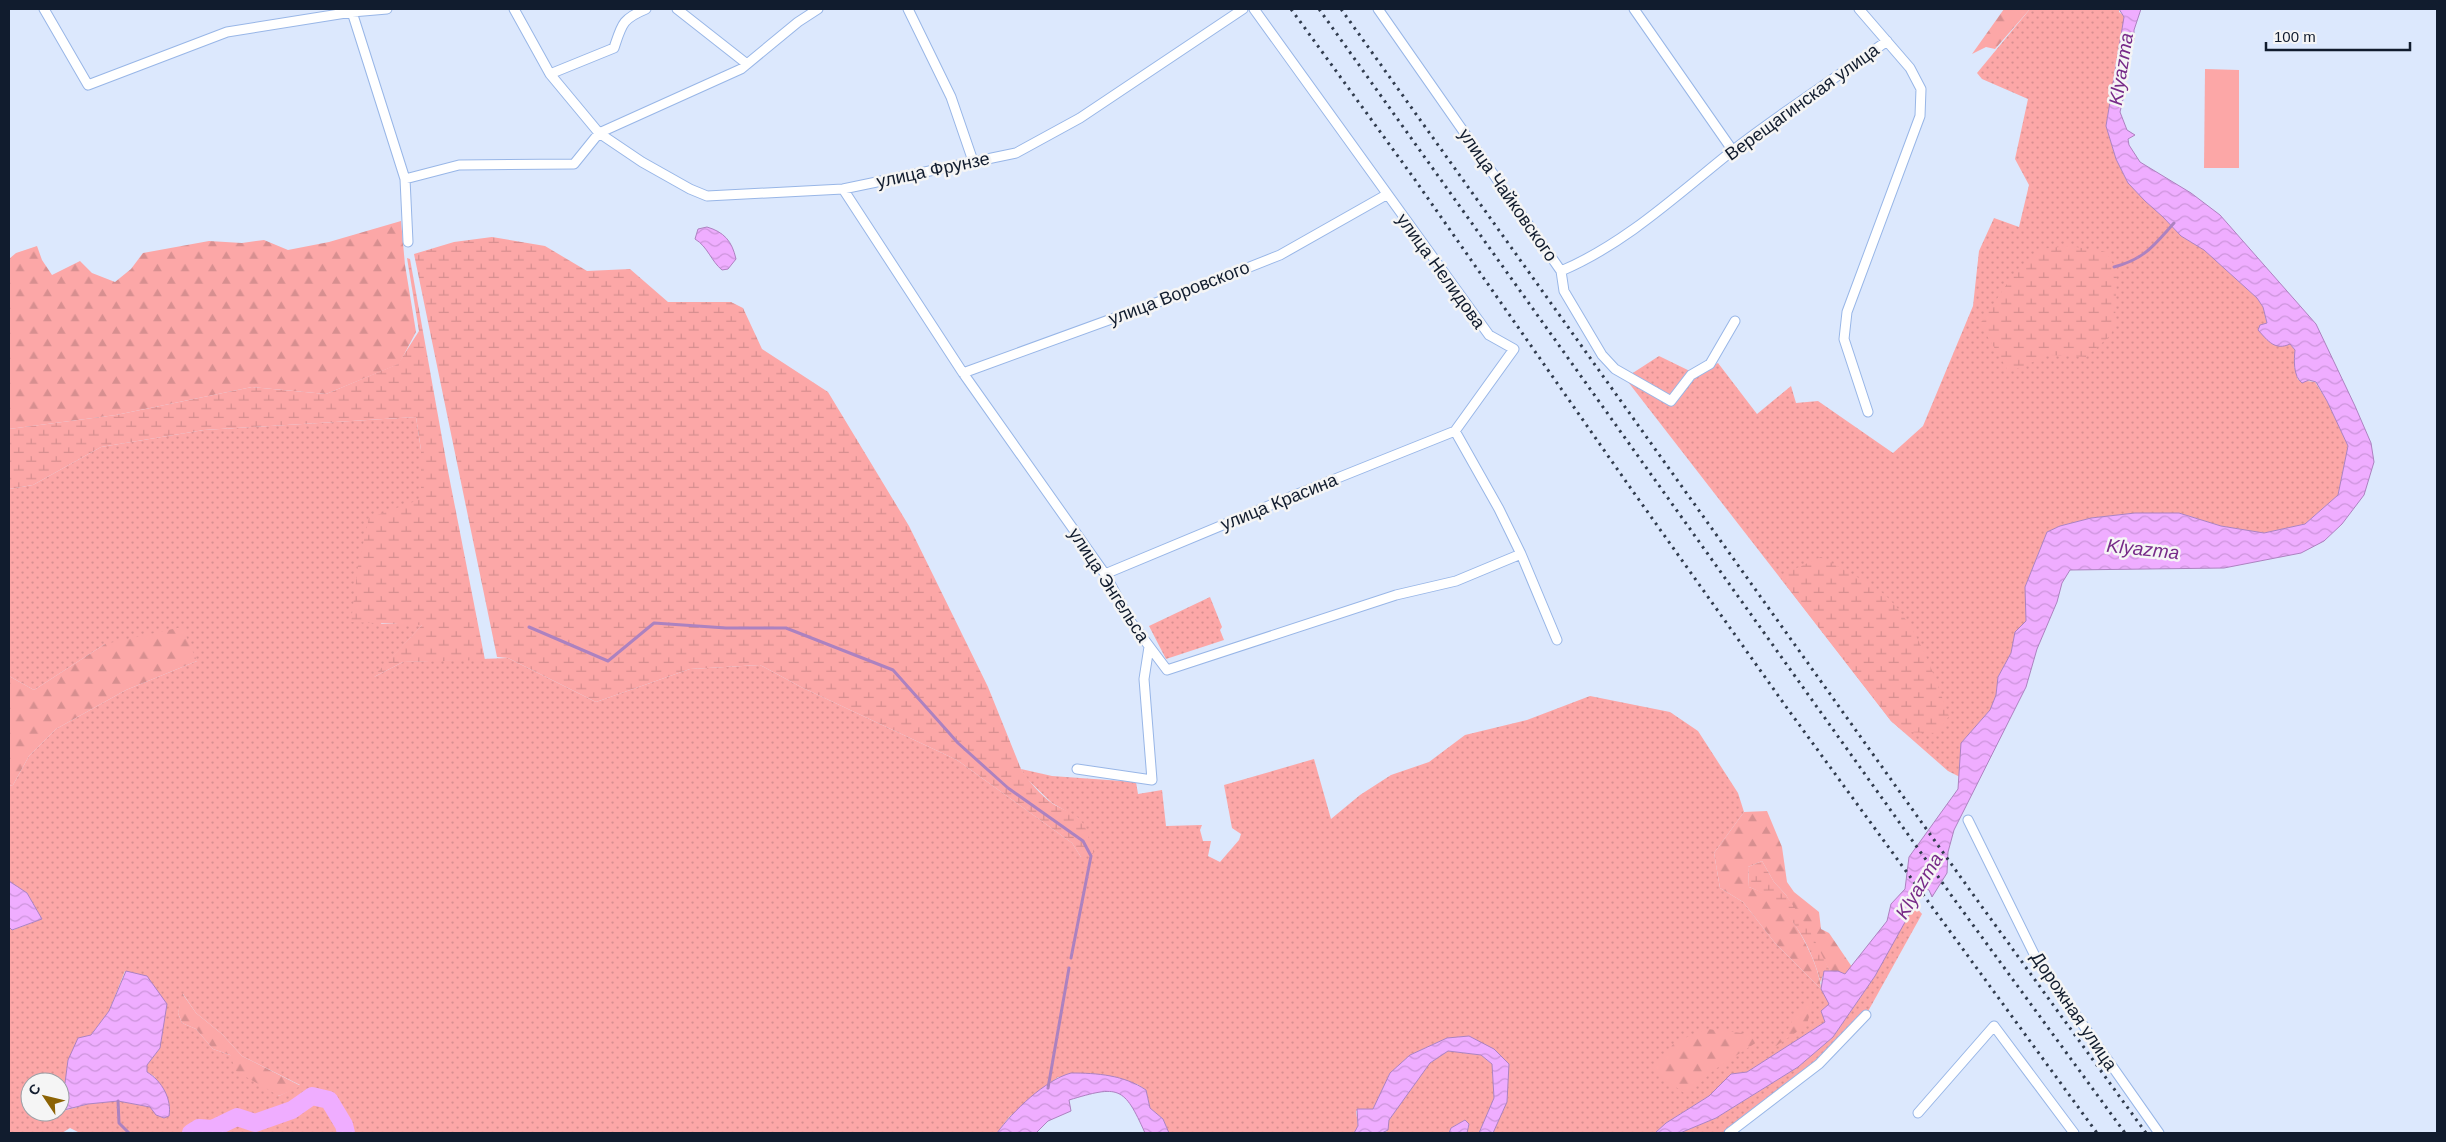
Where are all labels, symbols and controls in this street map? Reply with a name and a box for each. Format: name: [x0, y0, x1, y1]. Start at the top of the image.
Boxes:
scale bar: [2266, 20, 2410, 52]
text: 100 m: [2274, 28, 2316, 45]
water label: Klyazma: [2105, 31, 2137, 107]
street label: Верещагинская улица: [1721, 39, 1883, 164]
street label: улица Чайковского: [1455, 125, 1561, 265]
street label: улица Фрунзе: [875, 148, 991, 192]
street label: улица Нелидова: [1393, 210, 1490, 333]
street label: улица Воровского: [1106, 257, 1252, 329]
street label: улица Красина: [1218, 469, 1341, 534]
street label: улица Энгельса: [1065, 524, 1154, 647]
water label: Klyazma: [2106, 535, 2180, 563]
water label: Klyazma: [1891, 849, 1947, 923]
street label: Дорожная улица: [2027, 948, 2122, 1075]
north arrow: [20, 1072, 70, 1122]
text: С: [25, 1081, 44, 1098]

